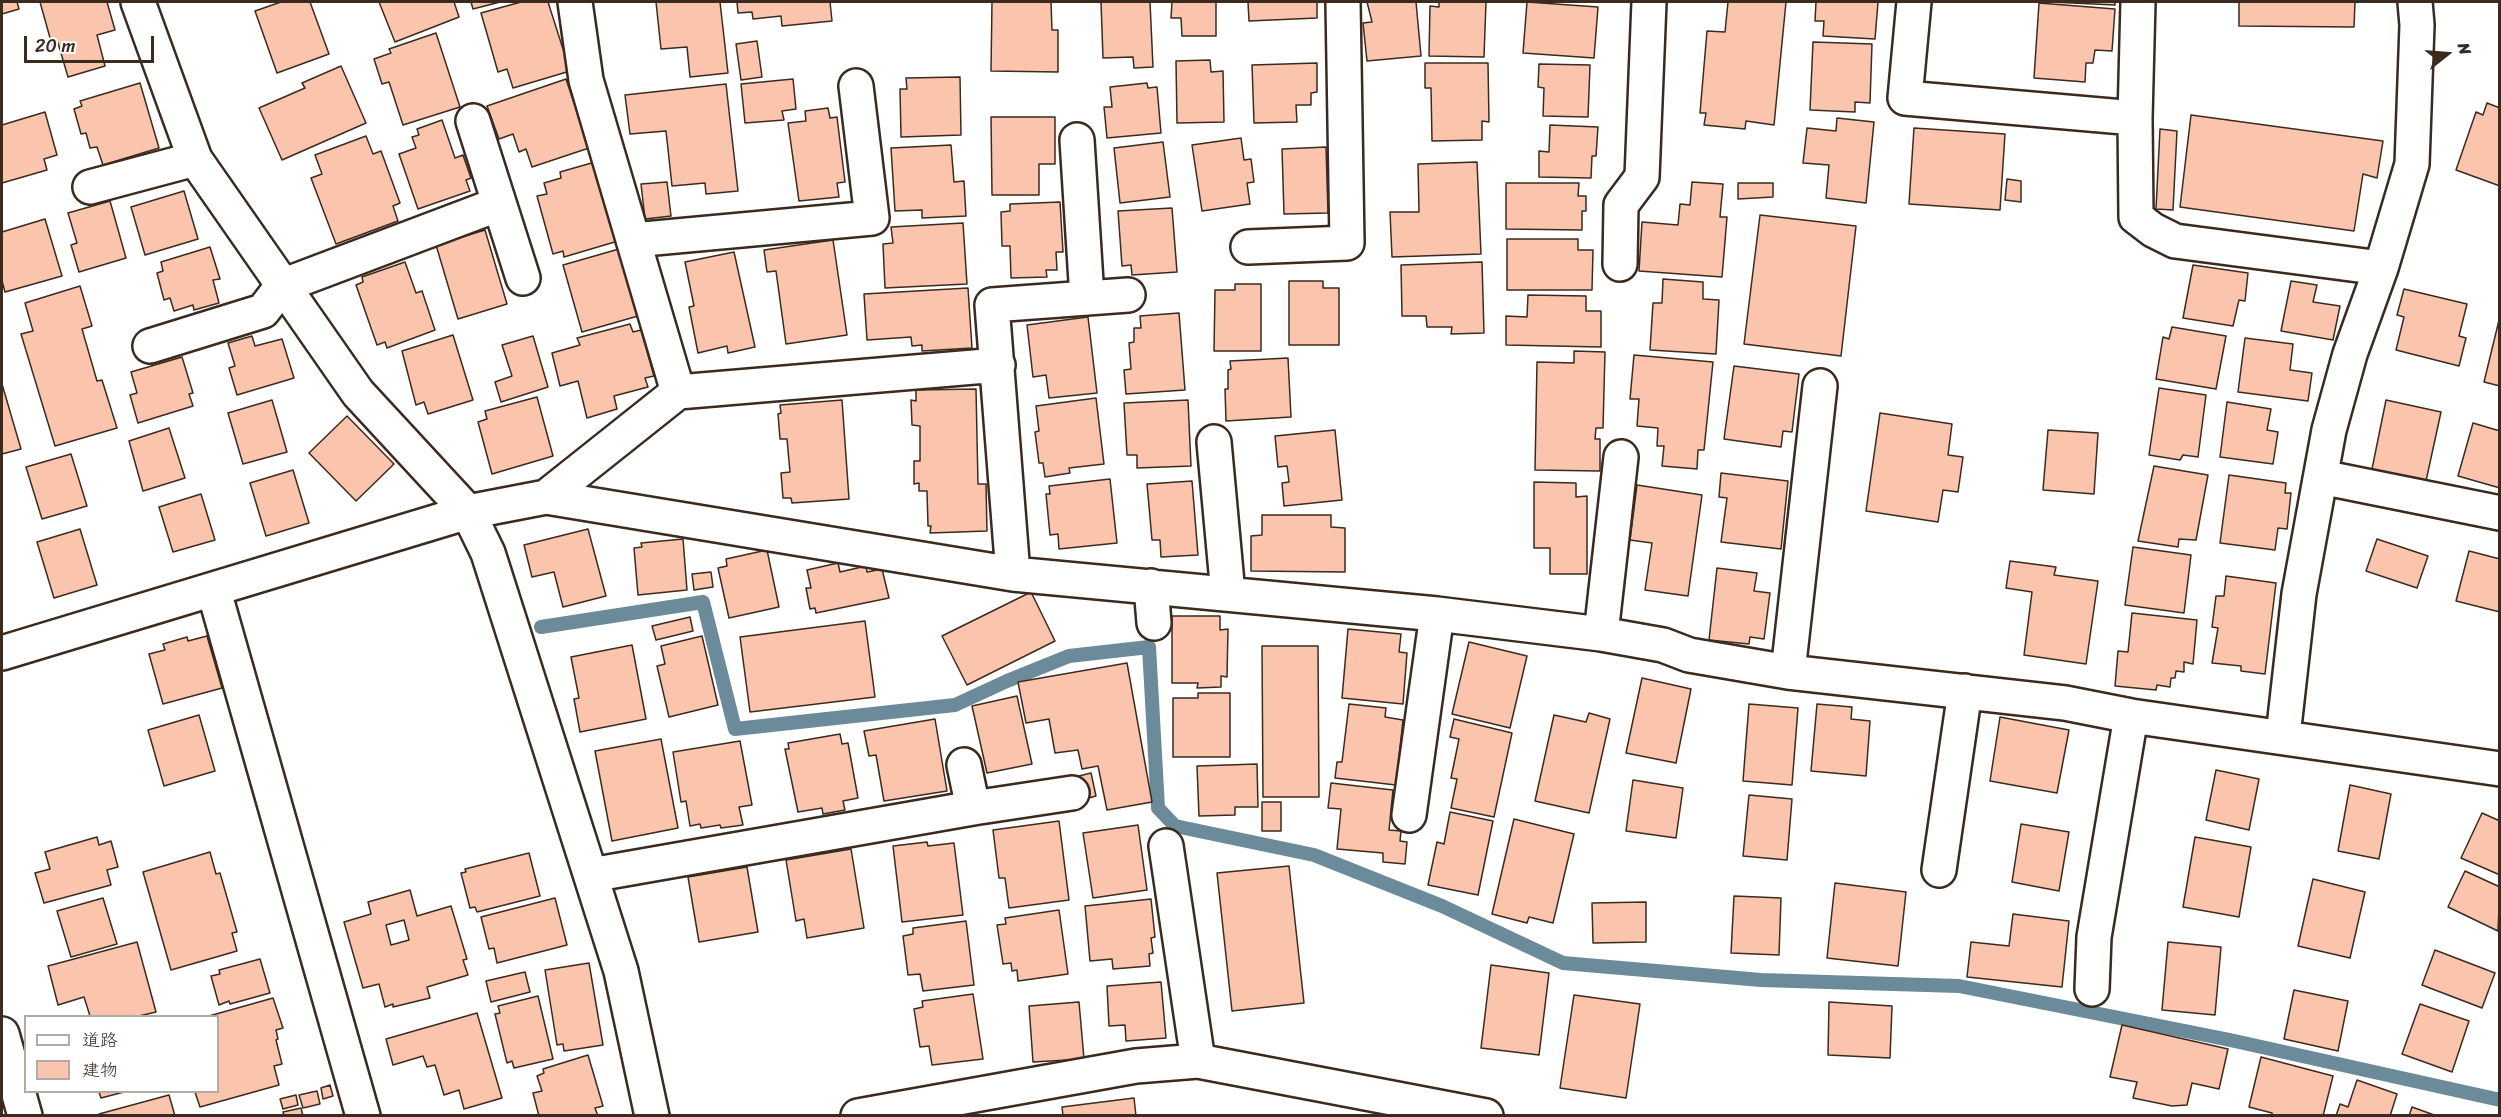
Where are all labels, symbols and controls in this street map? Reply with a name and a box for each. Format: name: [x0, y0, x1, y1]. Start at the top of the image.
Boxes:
scale bar: [27, 24, 158, 62]
north arrow: [2417, 24, 2477, 84]
text: 20 m: [35, 30, 75, 62]
text: N: [2449, 39, 2480, 58]
legend: [24, 1015, 219, 1093]
text: 道路: [82, 1024, 118, 1056]
text: 建物: [82, 1054, 118, 1086]

